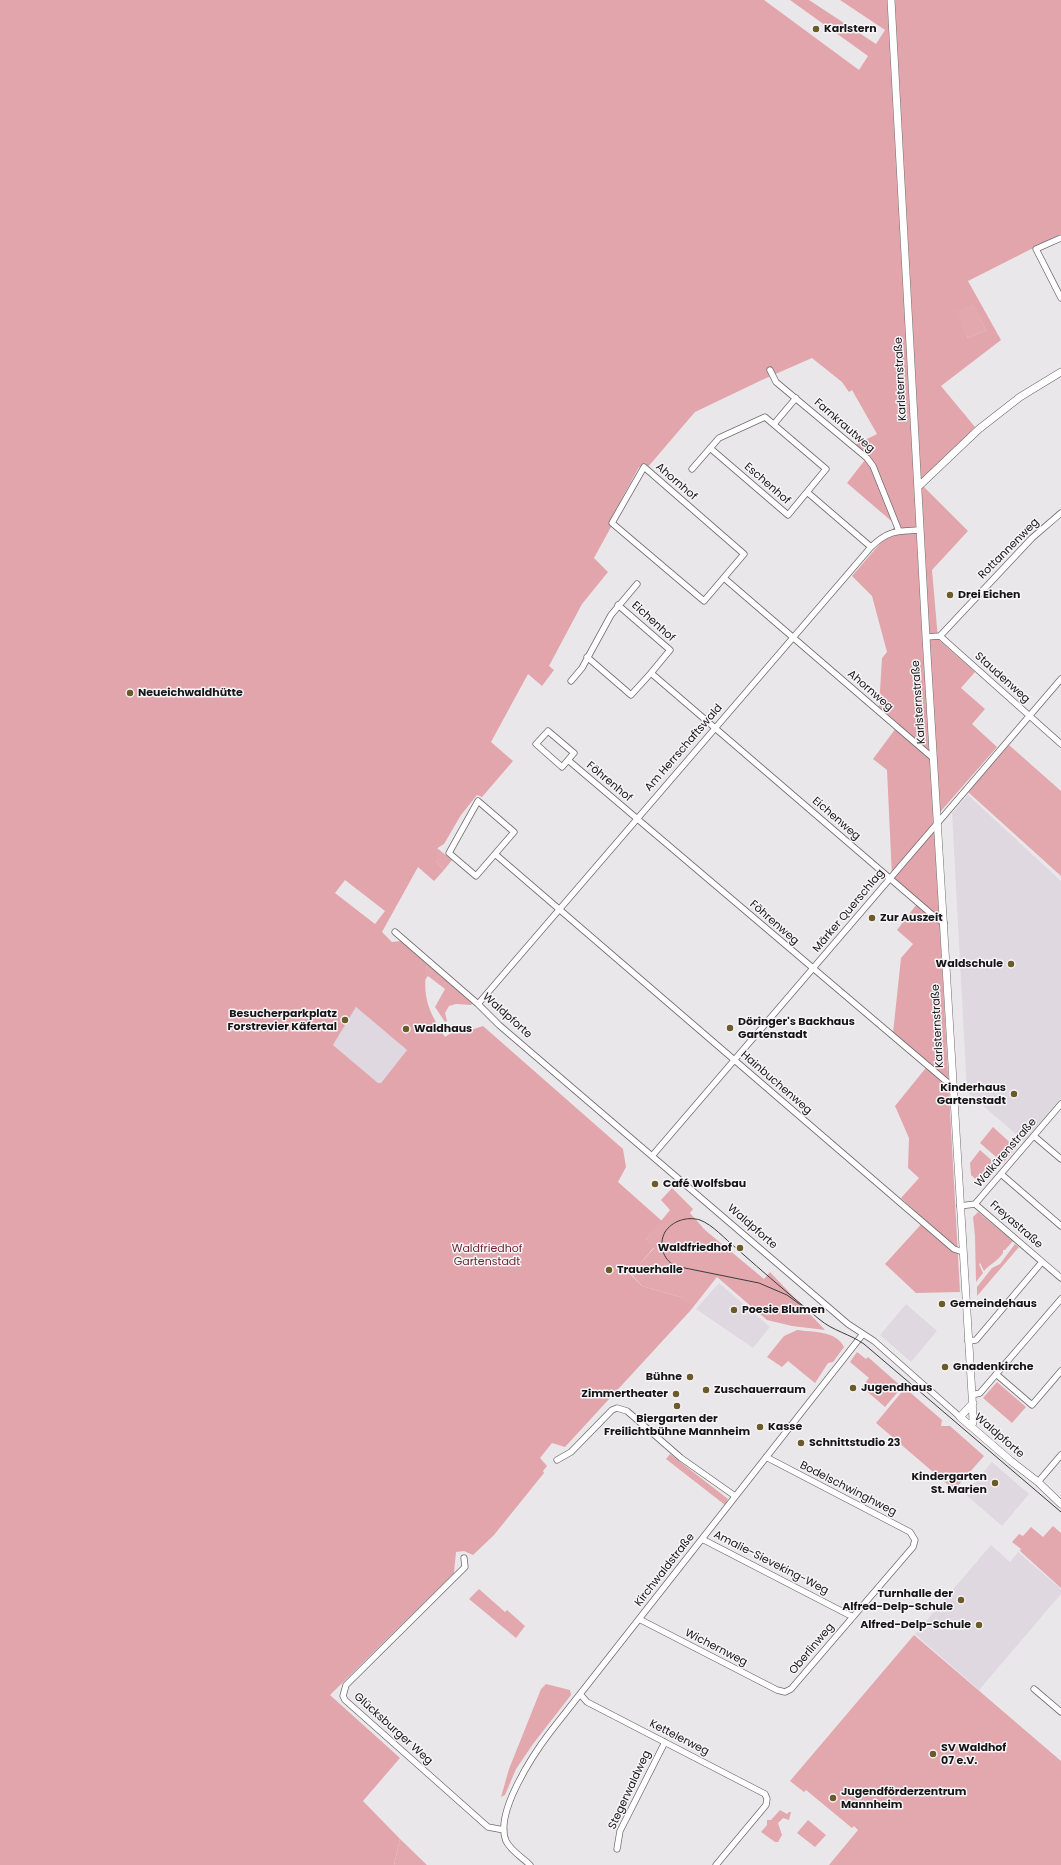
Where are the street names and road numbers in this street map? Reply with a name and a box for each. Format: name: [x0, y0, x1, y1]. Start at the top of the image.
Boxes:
street label: Karlsternstraße: [892, 337, 910, 421]
street label: Farnkrautweg: [811, 396, 877, 456]
street label: Eschenhof: [741, 460, 793, 508]
street label: Ahornhof: [653, 461, 699, 503]
street label: Rottannenweg: [976, 516, 1042, 582]
street label: Eichenhof: [629, 599, 677, 645]
street label: Staudenweg: [972, 650, 1032, 706]
street label: Karlsternstraße: [909, 660, 929, 744]
street label: Ahornweg: [845, 668, 895, 714]
street label: Am Herrschaftswald: [643, 702, 725, 794]
street label: Föhrenhof: [584, 759, 634, 805]
street label: Eichenweg: [809, 795, 863, 843]
street label: Märker Querschlag: [810, 867, 888, 955]
street label: Föhrenweg: [747, 898, 801, 948]
street label: Karlsternstraße: [929, 984, 947, 1068]
street label: Waldpforte: [480, 991, 534, 1041]
street label: Hainbuchenweg: [738, 1048, 814, 1118]
street label: Walkürenstraße: [972, 1116, 1040, 1190]
street label: Freyastraße: [987, 1198, 1045, 1252]
street label: Waldpforte: [725, 1202, 779, 1252]
street label: Waldpforte: [972, 1411, 1026, 1461]
street label: Bodelschwinghweg: [797, 1459, 899, 1519]
street label: Amalie-Sieveking-Weg: [711, 1528, 831, 1598]
street label: Kirchwaldstraße: [632, 1531, 698, 1609]
street label: Oberlinweg: [787, 1621, 837, 1677]
street label: Wichernweg: [683, 1627, 749, 1669]
street label: Glücksburger Weg: [351, 1690, 435, 1768]
street label: Kettelerweg: [647, 1717, 711, 1759]
street label: Stegerwaldweg: [606, 1748, 654, 1832]

